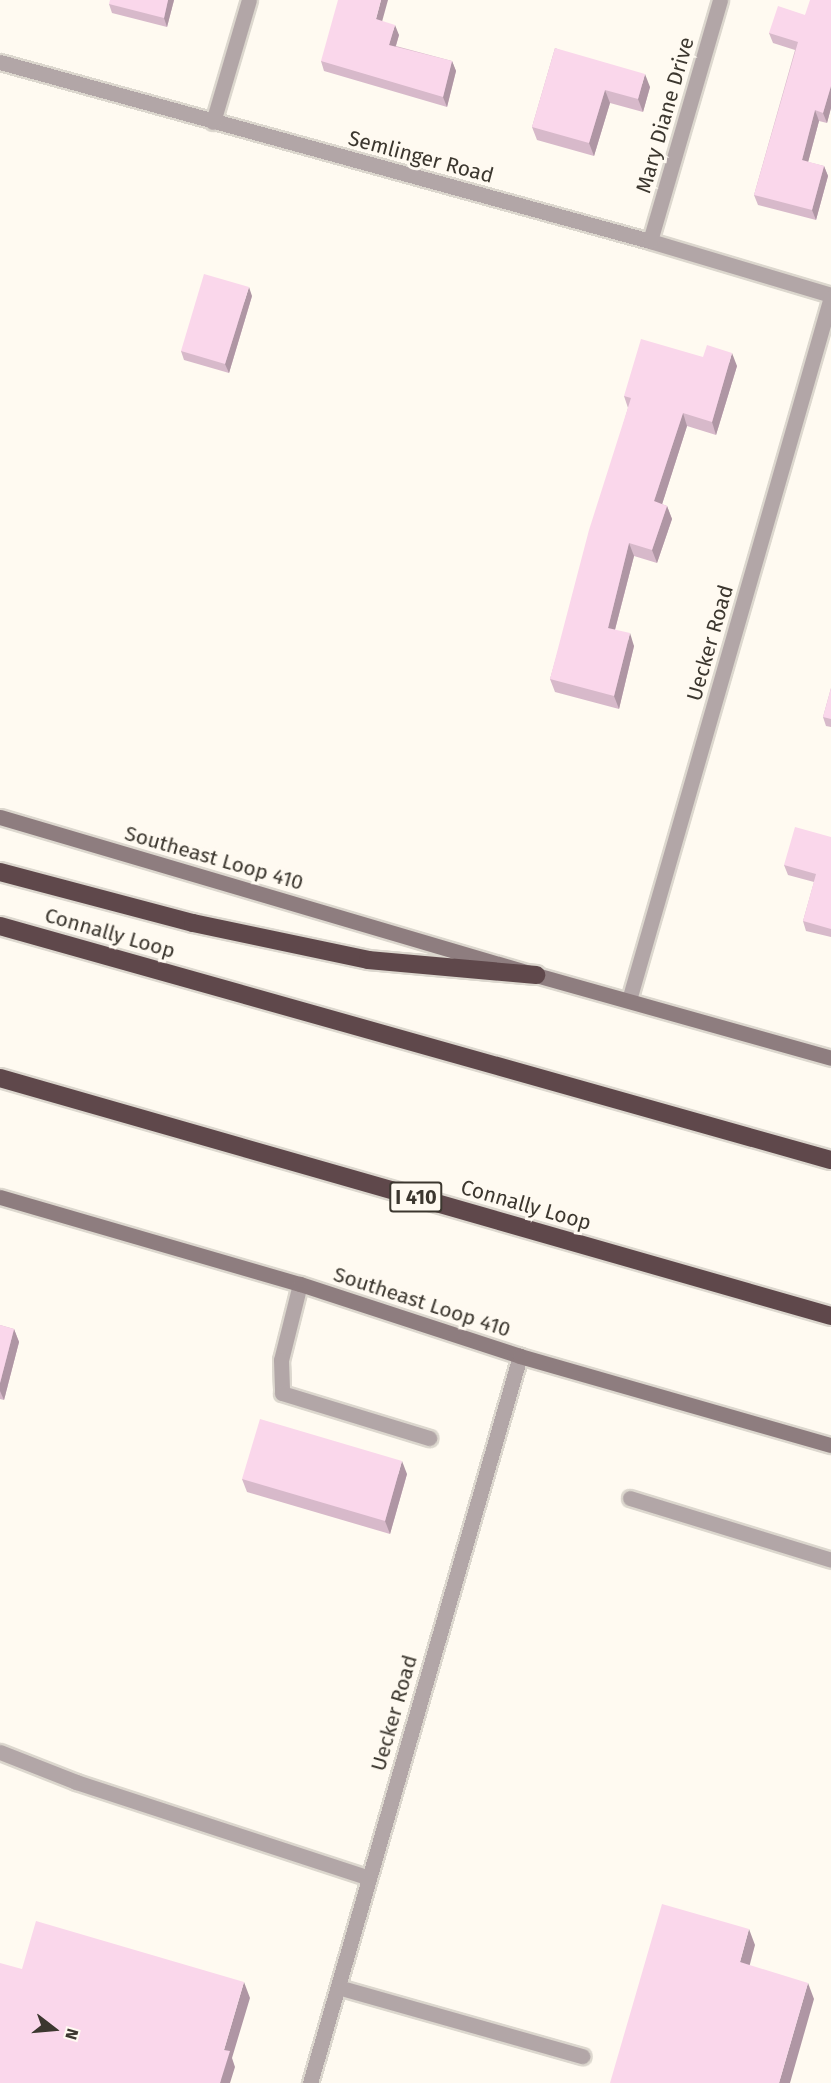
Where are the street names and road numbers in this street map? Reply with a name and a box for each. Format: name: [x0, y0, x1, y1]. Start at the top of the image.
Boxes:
street label: Mary Diane Drive: [631, 34, 699, 196]
street label: Semlinger Road: [346, 125, 496, 189]
street label: Uecker Road: [681, 582, 739, 704]
street label: Southeast Loop 410: [122, 820, 306, 896]
street label: Connally Loop: [42, 902, 178, 964]
street label: Connally Loop: [458, 1174, 594, 1236]
road number: I 410: [389, 1180, 443, 1214]
street label: Southeast Loop 410: [330, 1262, 514, 1342]
street label: Uecker Road: [365, 1652, 423, 1774]

